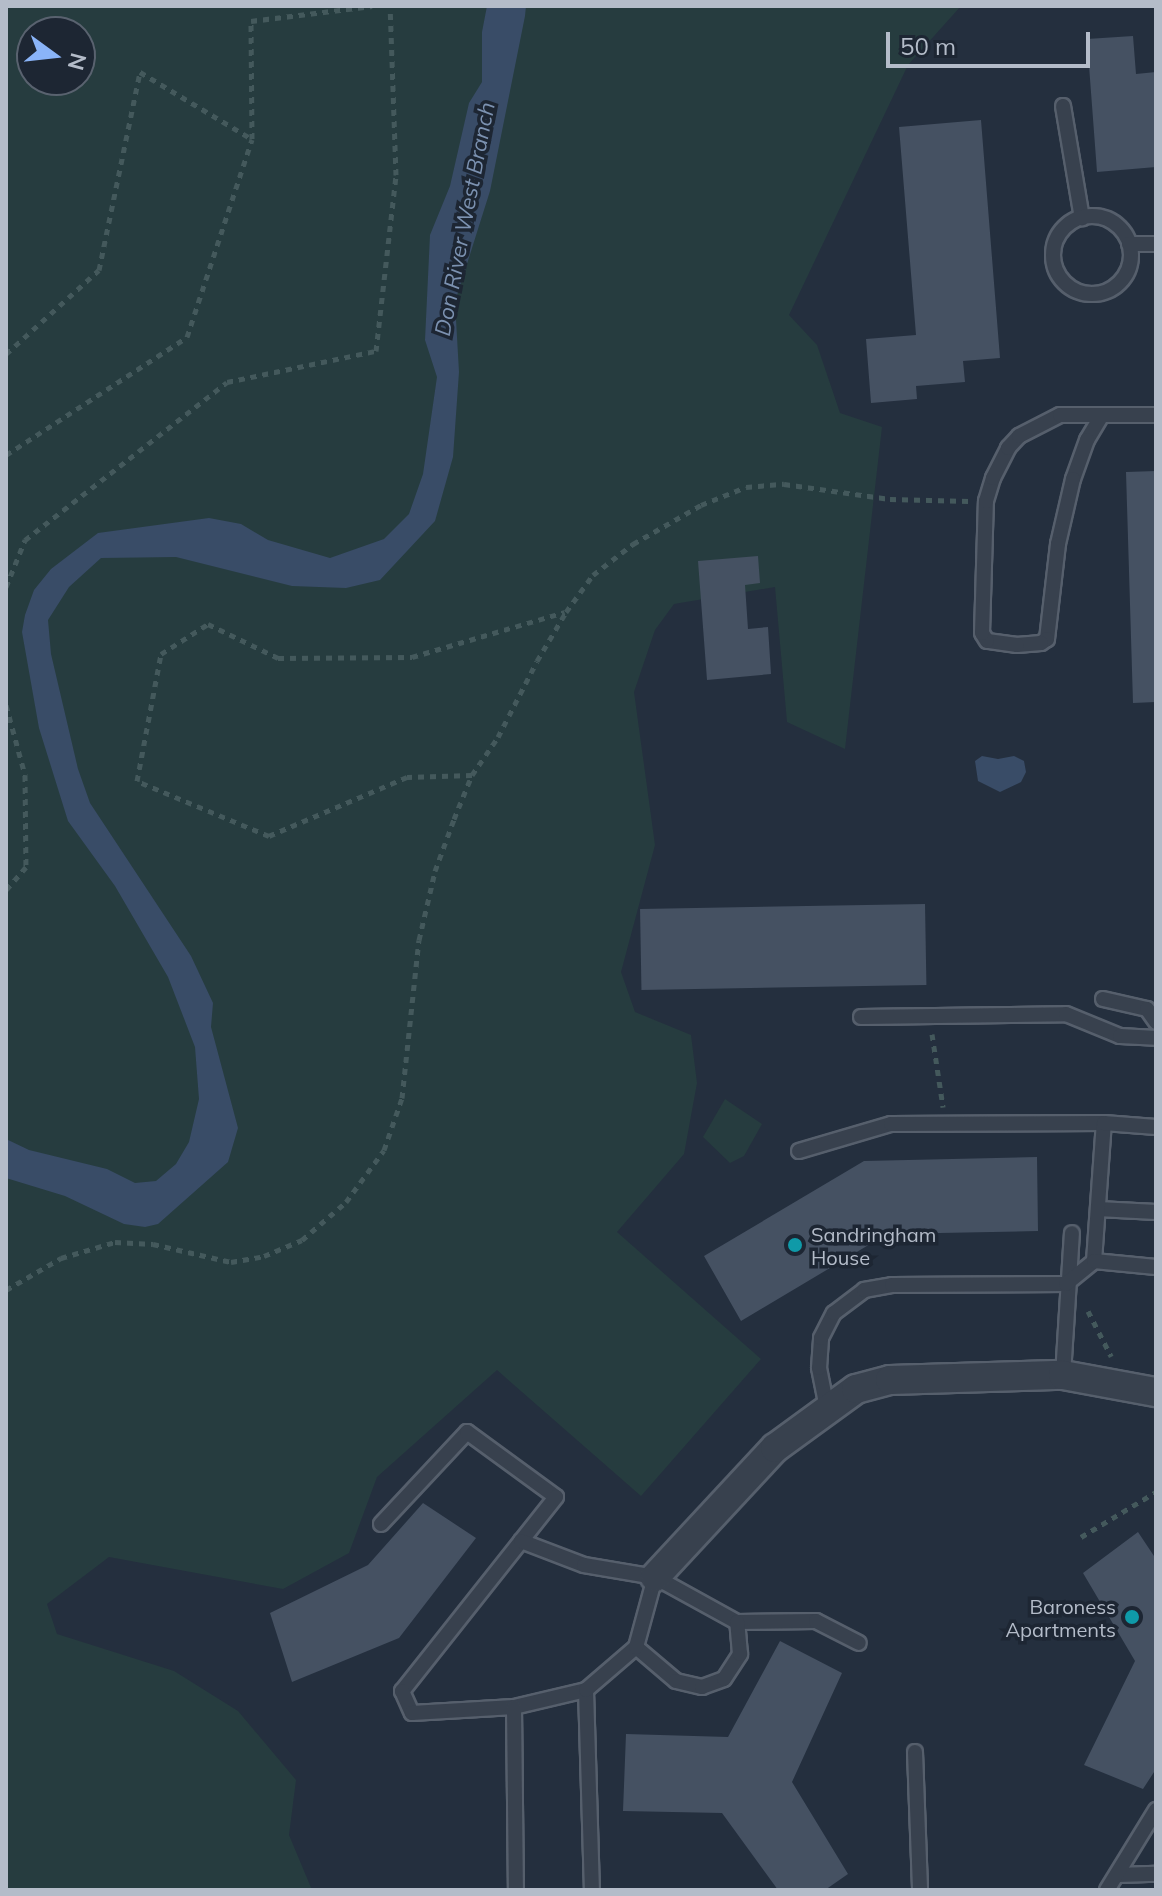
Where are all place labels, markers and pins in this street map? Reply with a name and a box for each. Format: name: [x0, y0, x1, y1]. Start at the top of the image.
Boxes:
place label: Sandringham House: [811, 1222, 936, 1269]
marker: Sandringham House: [786, 1236, 804, 1254]
place label: Baroness Apartments: [1005, 1594, 1116, 1641]
marker: Baroness Apartments: [1123, 1608, 1141, 1626]

